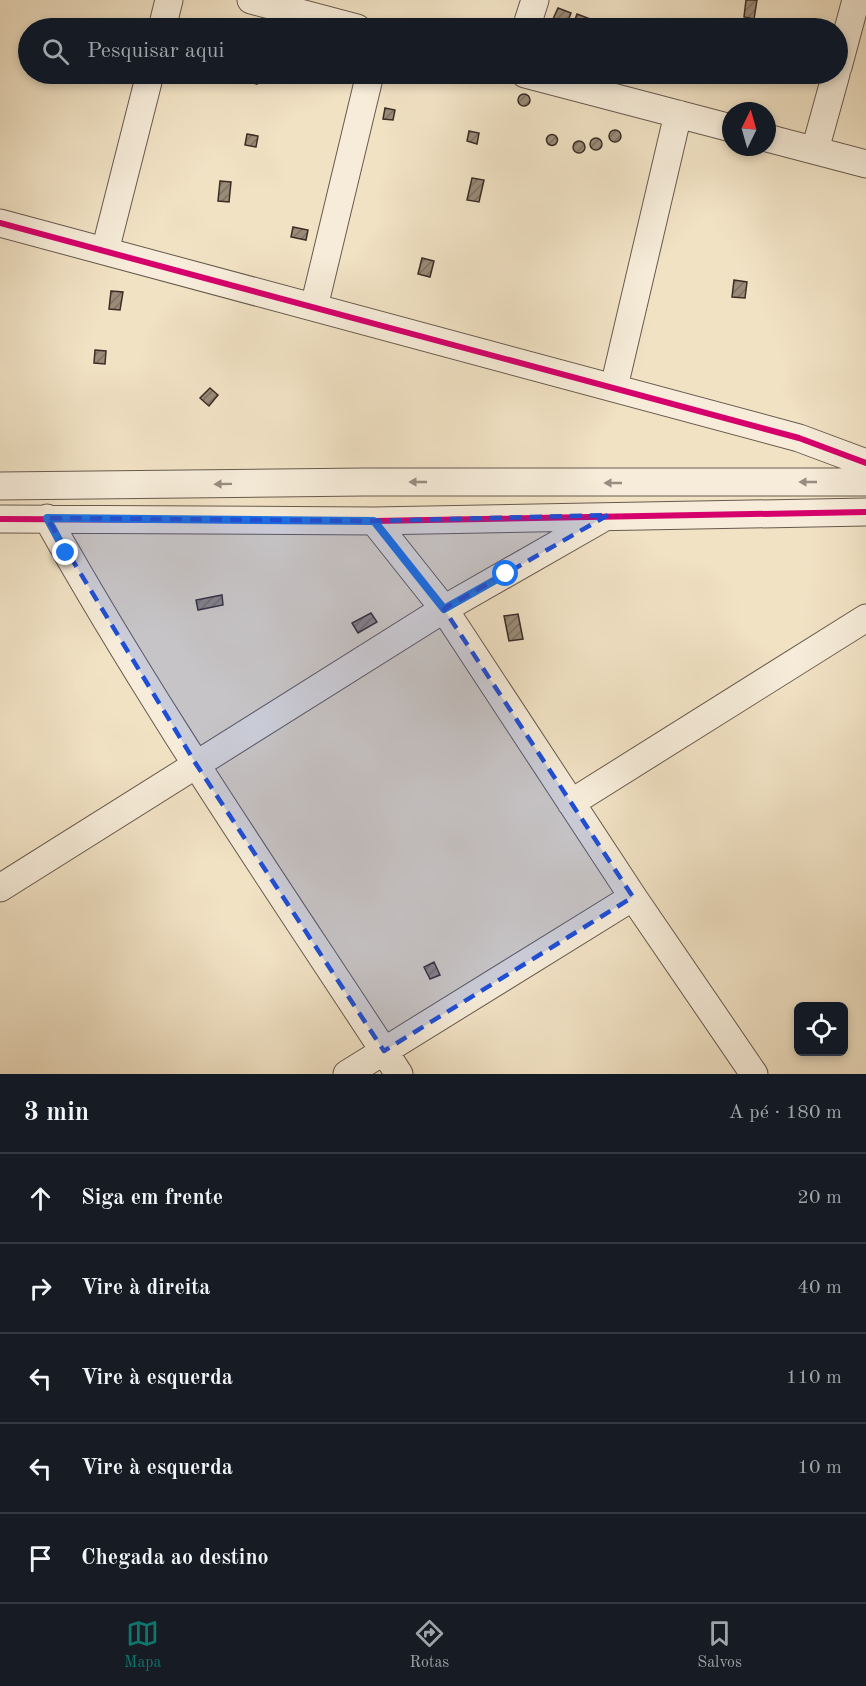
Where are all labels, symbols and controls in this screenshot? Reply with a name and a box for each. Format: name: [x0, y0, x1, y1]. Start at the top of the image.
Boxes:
search box: [18, 18, 848, 84]
icon: search: [39, 35, 72, 68]
text: Pesquisar aqui: [87, 40, 224, 62]
north arrow: [722, 102, 776, 156]
one-way arrow: [408, 477, 427, 487]
one-way arrow: [798, 477, 817, 487]
one-way arrow: [603, 478, 622, 488]
one-way arrow: [213, 479, 232, 488]
route end: [52, 539, 78, 565]
route start: [492, 560, 518, 586]
map controls: [794, 1002, 848, 1056]
button: locate: [794, 1002, 848, 1056]
text: 3 min: [24, 1100, 89, 1126]
text: A pé · 180 m: [728, 1103, 842, 1123]
icon: ahead: [24, 1182, 57, 1215]
text: Siga em frente: [81, 1187, 223, 1209]
text: 20 m: [797, 1188, 842, 1208]
icon: right: [24, 1272, 57, 1305]
text: Vire à direita: [81, 1277, 211, 1299]
text: 40 m: [797, 1278, 842, 1298]
icon: left: [24, 1362, 57, 1395]
text: Vire à esquerda: [81, 1367, 233, 1389]
text: 110 m: [786, 1368, 842, 1388]
icon: left: [24, 1452, 57, 1485]
text: Vire à esquerda: [81, 1457, 233, 1479]
text: 10 m: [797, 1458, 842, 1478]
icon: arrive: [24, 1542, 57, 1575]
text: Chegada ao destino: [81, 1547, 269, 1569]
tab: Mapa: [124, 1617, 161, 1673]
tab: Rotas: [409, 1617, 449, 1673]
tab: Salvos: [697, 1617, 742, 1673]

